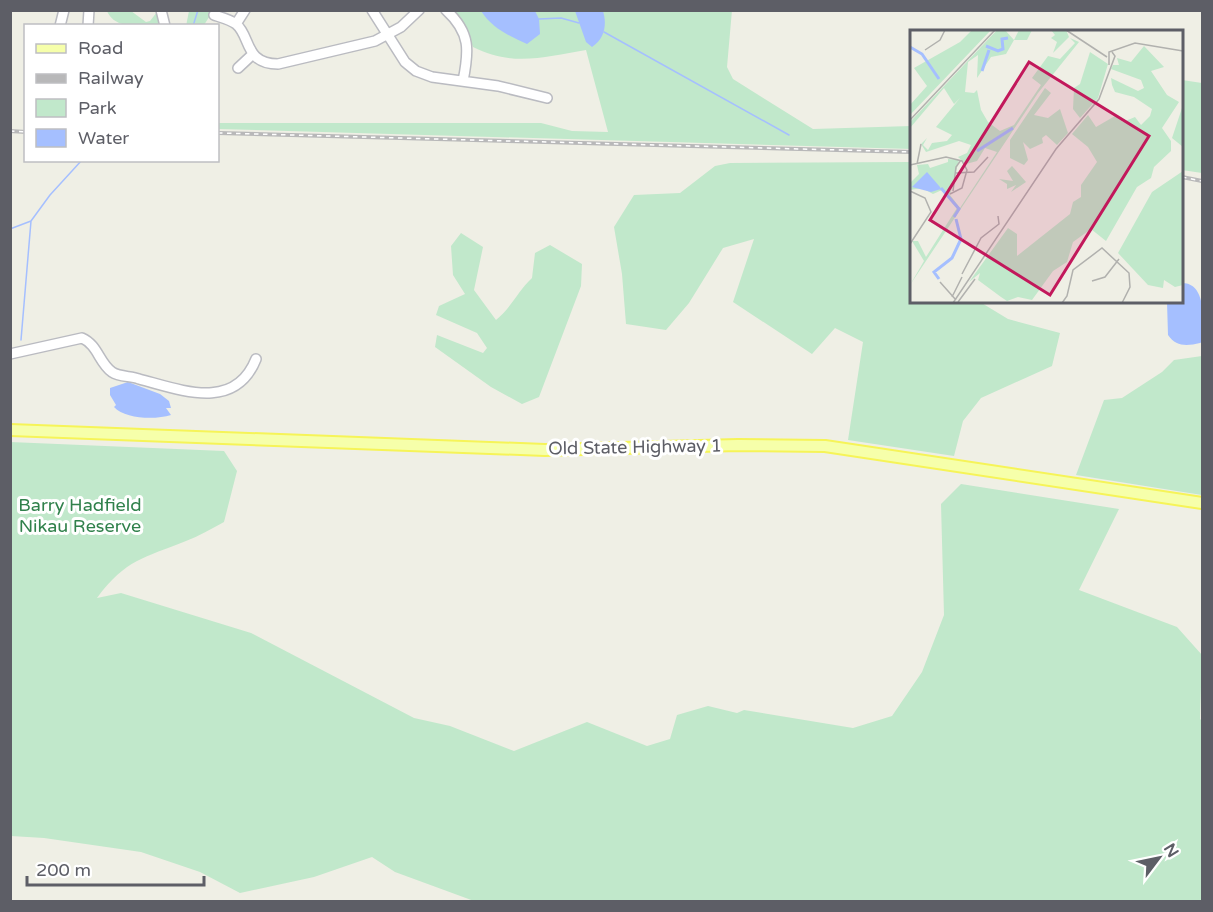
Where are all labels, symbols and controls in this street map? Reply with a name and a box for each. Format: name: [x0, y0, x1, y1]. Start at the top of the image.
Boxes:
legend: [24, 24, 219, 162]
inset map: [910, 30, 1183, 303]
text: Road: [78, 37, 123, 59]
text: Railway: [78, 67, 144, 89]
text: Park: [78, 97, 117, 119]
text: Water: [78, 127, 129, 149]
street label: Old State Highway 1: [548, 434, 722, 460]
park label: Barry Hadfield Nikau Reserve: [18, 494, 142, 537]
north arrow: [1129, 828, 1189, 888]
text: N: [1159, 840, 1183, 861]
scale bar: [27, 849, 204, 887]
text: 200 m: [36, 859, 91, 881]

